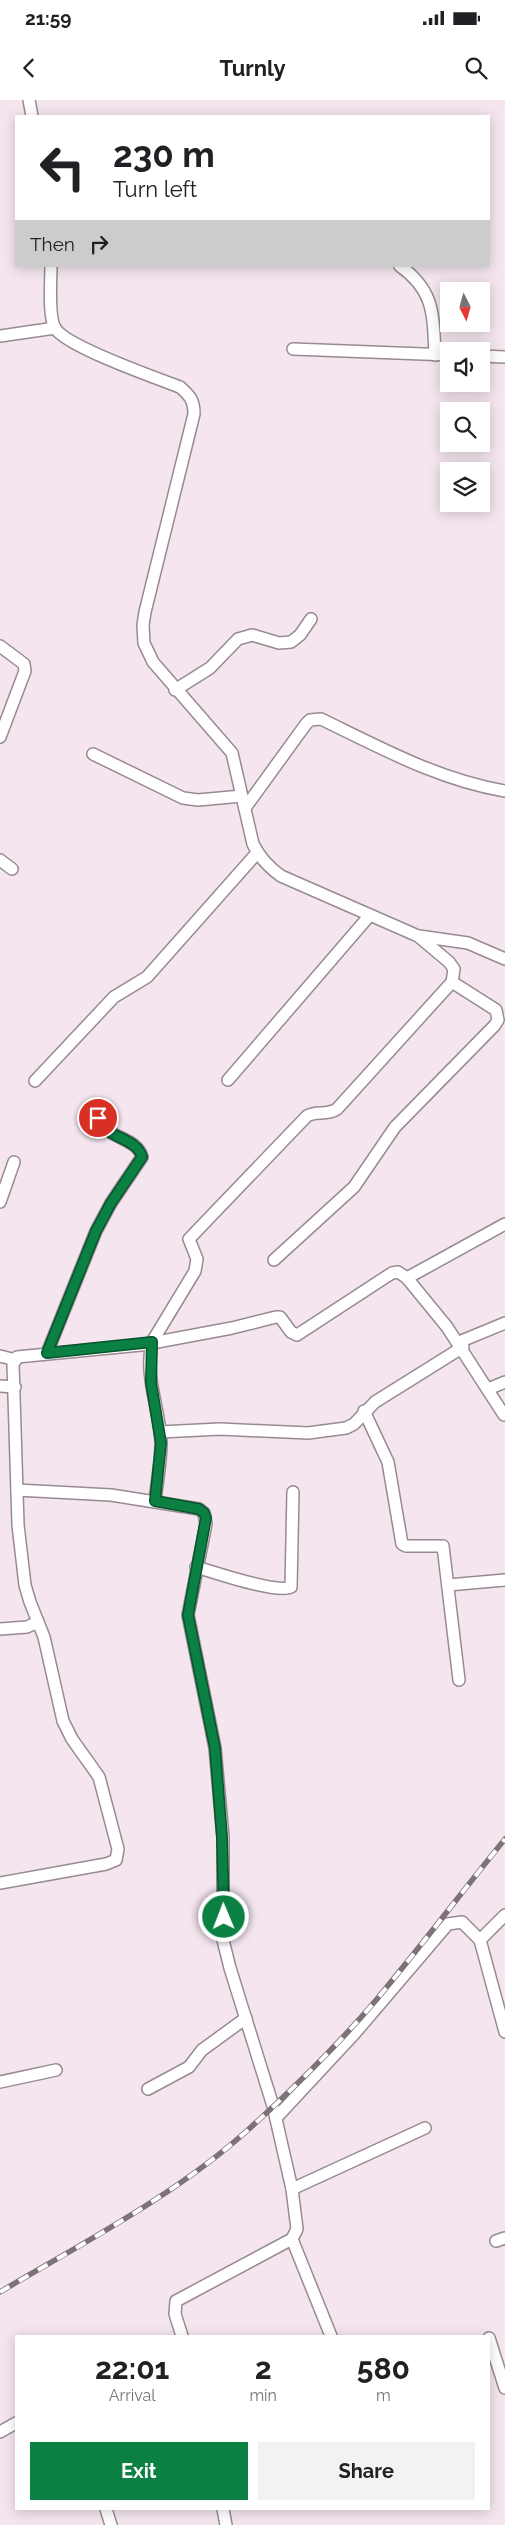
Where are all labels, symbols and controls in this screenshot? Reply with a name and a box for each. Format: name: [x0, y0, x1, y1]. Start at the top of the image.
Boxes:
text: 21:59: [25, 7, 72, 29]
icon: back: [15, 54, 43, 82]
icon: search: [462, 54, 490, 82]
text: Turnly: [219, 55, 286, 81]
text: 230 m: [113, 134, 215, 175]
icon: left: [30, 135, 95, 200]
text: Turn left: [113, 176, 197, 202]
icon: right: [85, 230, 113, 258]
text: Then: [30, 233, 75, 255]
north arrow: [440, 282, 490, 332]
map controls: [440, 282, 490, 512]
button: sound: [440, 342, 490, 392]
button: search: [440, 402, 490, 452]
button: layers: [440, 462, 490, 512]
pin: [77, 1097, 119, 1139]
icon: arrive: [84, 1104, 112, 1132]
position arrow: [197, 1890, 249, 1942]
text: 22:01: [95, 2351, 169, 2386]
text: 2: [255, 2351, 272, 2386]
text: 580: [357, 2351, 410, 2386]
text: Arrival: [109, 2386, 156, 2405]
text: min: [249, 2386, 277, 2405]
text: m: [376, 2386, 391, 2405]
button: Exit: [30, 2442, 248, 2500]
button: Share: [258, 2442, 475, 2500]

